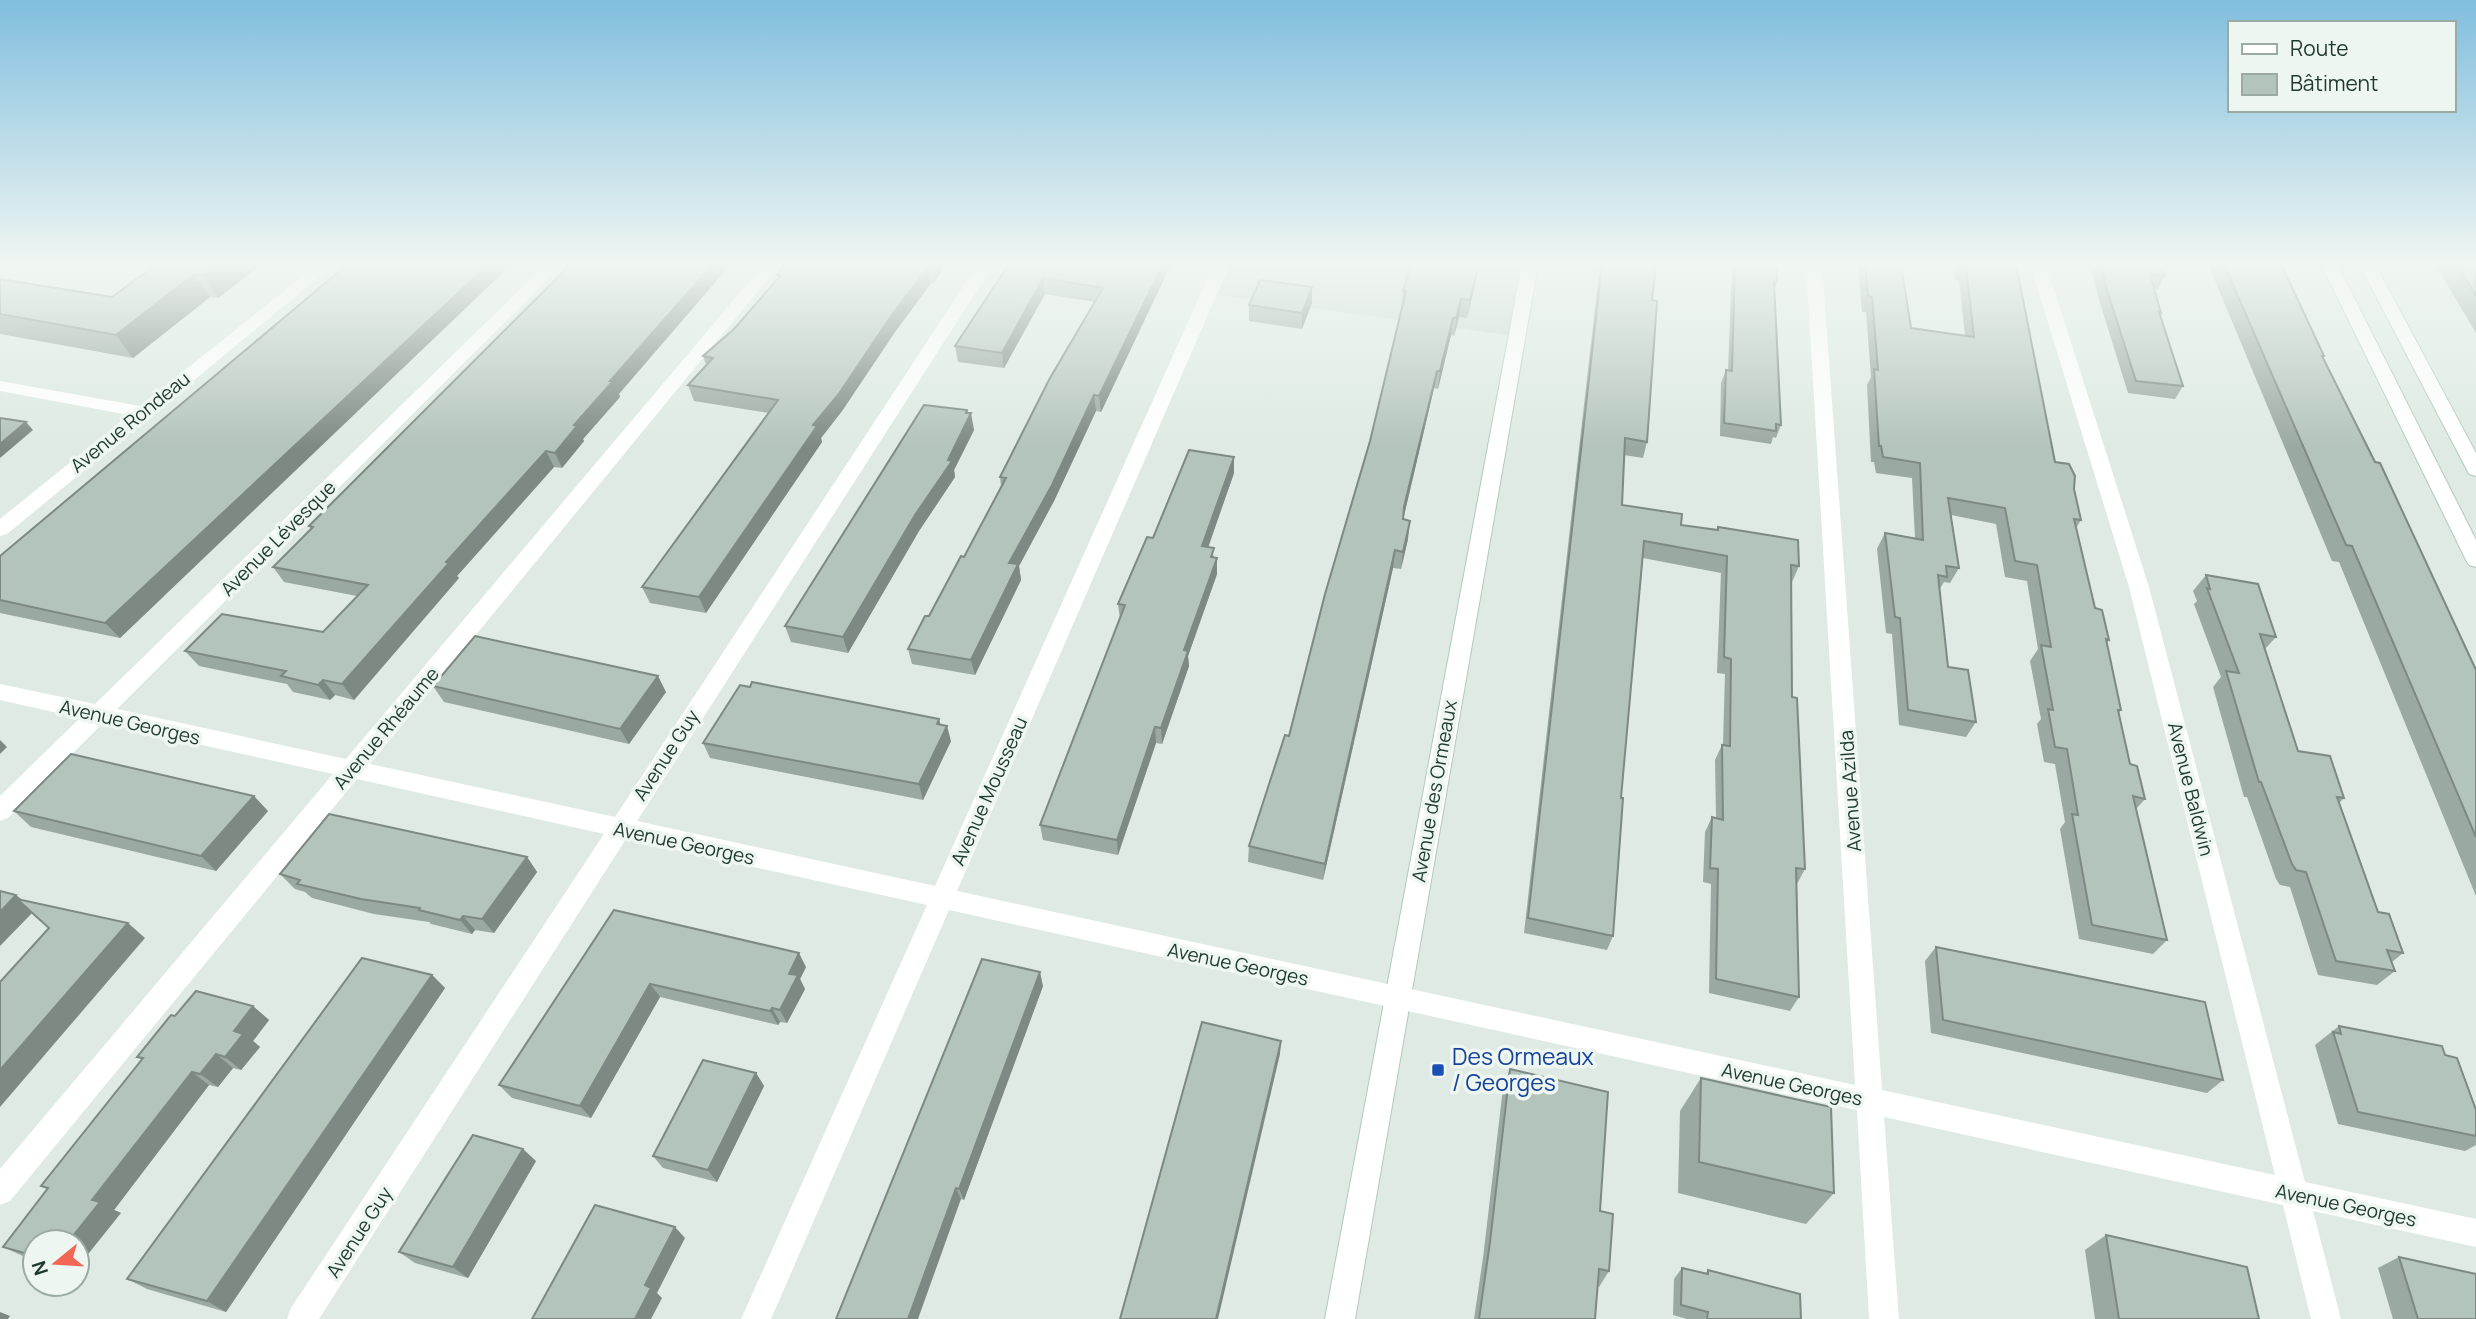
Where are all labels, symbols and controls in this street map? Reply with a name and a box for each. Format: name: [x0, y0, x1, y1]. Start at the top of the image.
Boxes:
legend: [2228, 21, 2455, 112]
text: Route: [2290, 34, 2348, 62]
text: Bâtiment: [2290, 69, 2378, 97]
street label: Avenue Rondeau: [65, 366, 195, 478]
street label: Avenue Lévesque: [215, 475, 341, 601]
street label: Avenue Rhéaume: [327, 661, 445, 795]
street label: Avenue Georges: [57, 693, 203, 751]
street label: Avenue des Ormeaux: [1405, 698, 1463, 884]
street label: Avenue Guy: [627, 704, 705, 806]
street label: Avenue Mousseau: [945, 713, 1033, 869]
street label: Avenue Baldwin: [2162, 719, 2220, 859]
street label: Avenue Azilda: [1833, 729, 1867, 853]
street label: Avenue Georges: [611, 815, 757, 871]
street label: Avenue Georges: [1165, 936, 1311, 992]
place label: Des Ormeaux / Georges: [1452, 1040, 1594, 1098]
street label: Avenue Georges: [1719, 1056, 1865, 1112]
marker: Des Ormeaux / Georges: [1430, 1062, 1446, 1078]
street label: Avenue Georges: [2273, 1177, 2419, 1233]
street label: Avenue Guy: [320, 1181, 398, 1283]
north arrow: [21, 1228, 91, 1298]
text: N: [25, 1258, 54, 1279]

